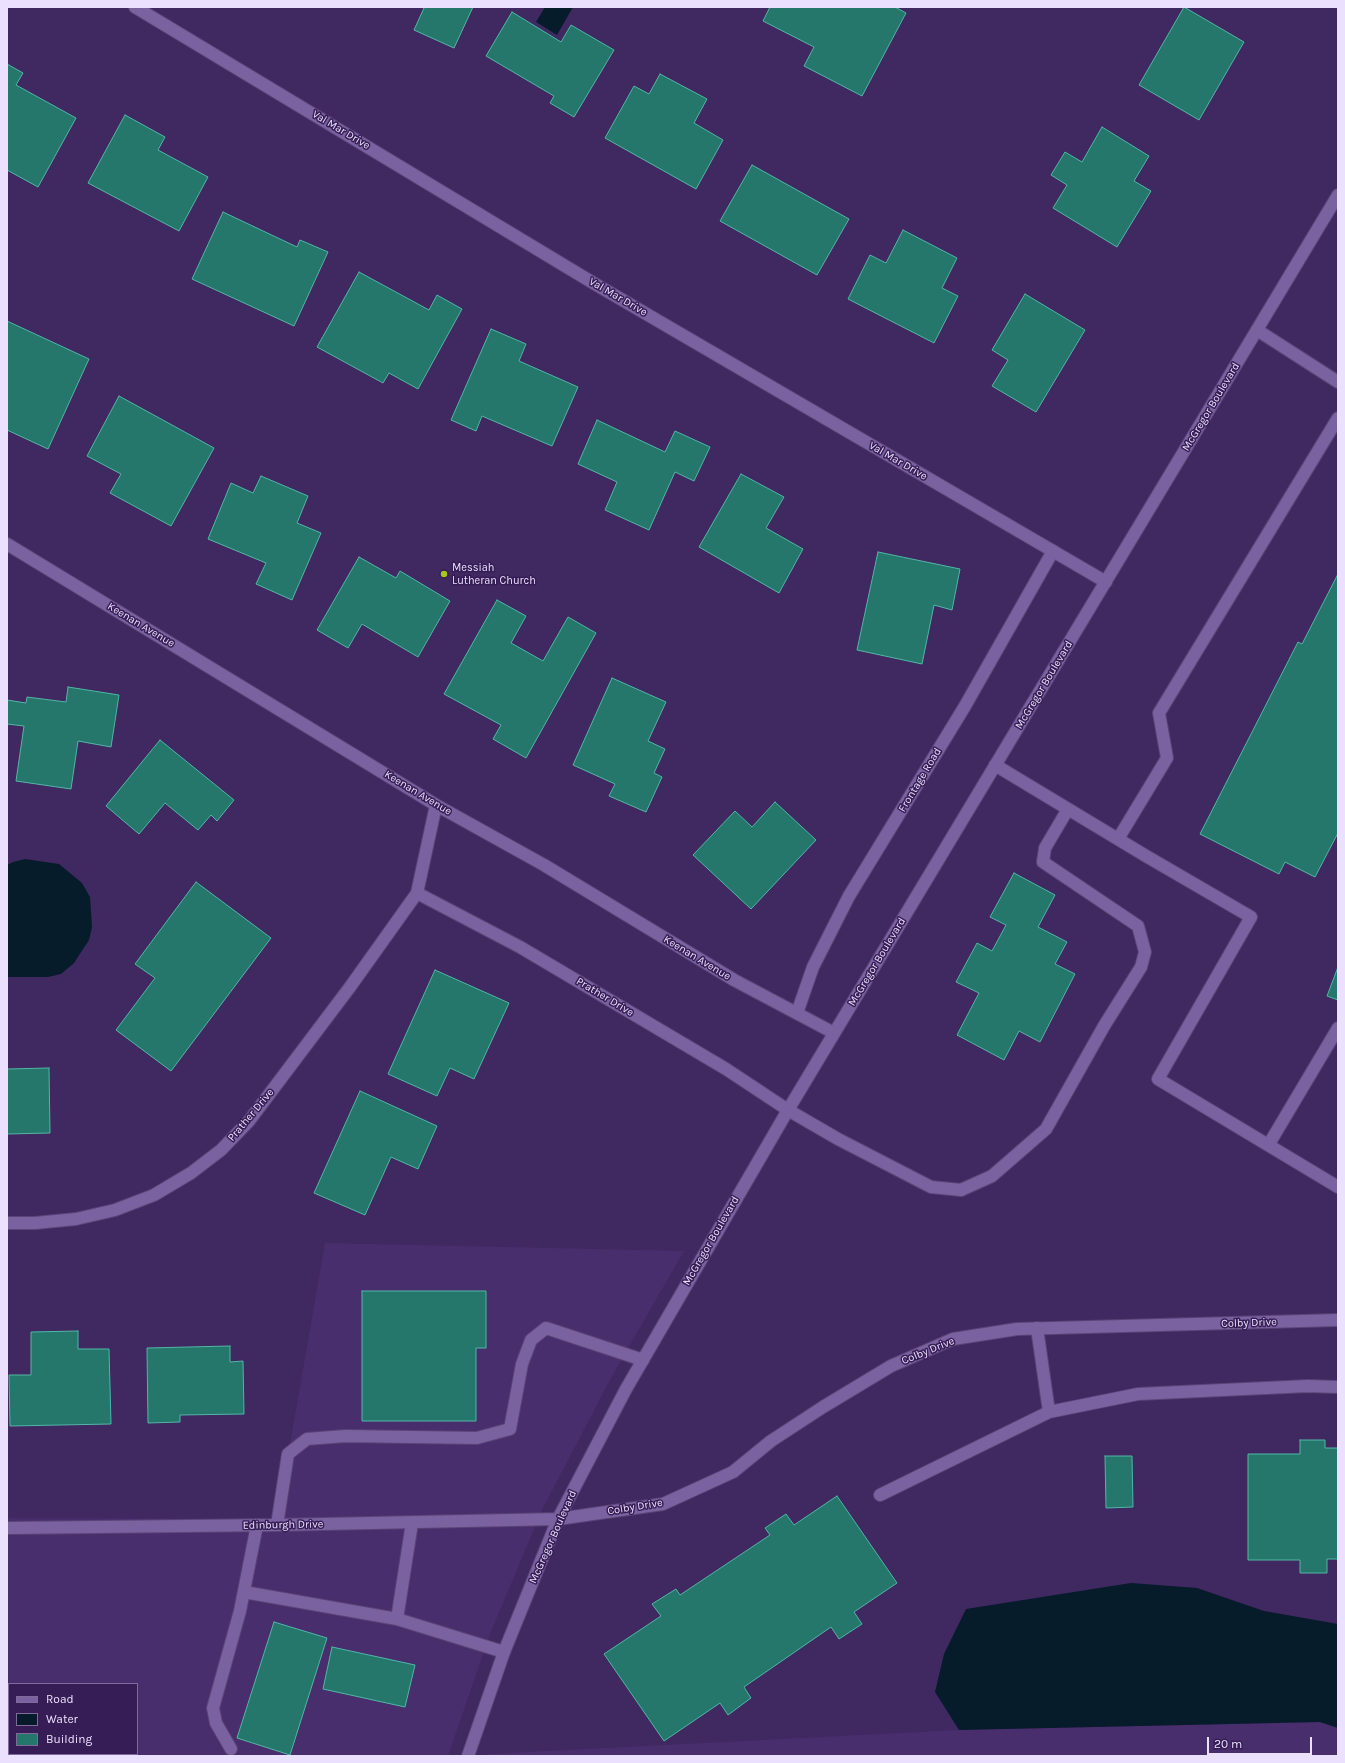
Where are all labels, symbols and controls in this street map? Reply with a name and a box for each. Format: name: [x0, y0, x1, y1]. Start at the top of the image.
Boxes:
street label: Val Mar Drive: [310, 108, 372, 152]
street label: Val Mar Drive: [586, 275, 650, 319]
street label: McGregor Boulevard: [1179, 360, 1243, 454]
street label: Val Mar Drive: [866, 439, 930, 483]
place label: Messiah Lutheran Church: [452, 561, 536, 587]
marker: Messiah Lutheran Church: [439, 569, 449, 579]
street label: Keenan Avenue: [105, 600, 177, 650]
street label: McGregor Boulevard: [1012, 638, 1076, 732]
street label: Frontage Road: [896, 746, 944, 814]
street label: Keenan Avenue: [382, 768, 454, 818]
street label: McGregor Boulevard: [845, 915, 909, 1009]
street label: Keenan Avenue: [661, 933, 733, 983]
street label: Prather Drive: [574, 975, 636, 1019]
street label: Prather Drive: [225, 1086, 277, 1144]
street label: McGregor Boulevard: [680, 1194, 742, 1288]
street label: Colby Drive: [1221, 1315, 1277, 1331]
street label: Colby Drive: [900, 1334, 956, 1368]
street label: McGregor Boulevard: [526, 1488, 580, 1586]
street label: Colby Drive: [606, 1496, 664, 1518]
street label: Edinburgh Drive: [243, 1518, 323, 1532]
legend: [8, 1683, 138, 1755]
text: Road: [46, 1692, 74, 1706]
text: Water: [46, 1712, 78, 1726]
scale bar: [1209, 1729, 1314, 1755]
text: Building: [46, 1732, 92, 1746]
text: 20 m: [1214, 1737, 1242, 1751]

